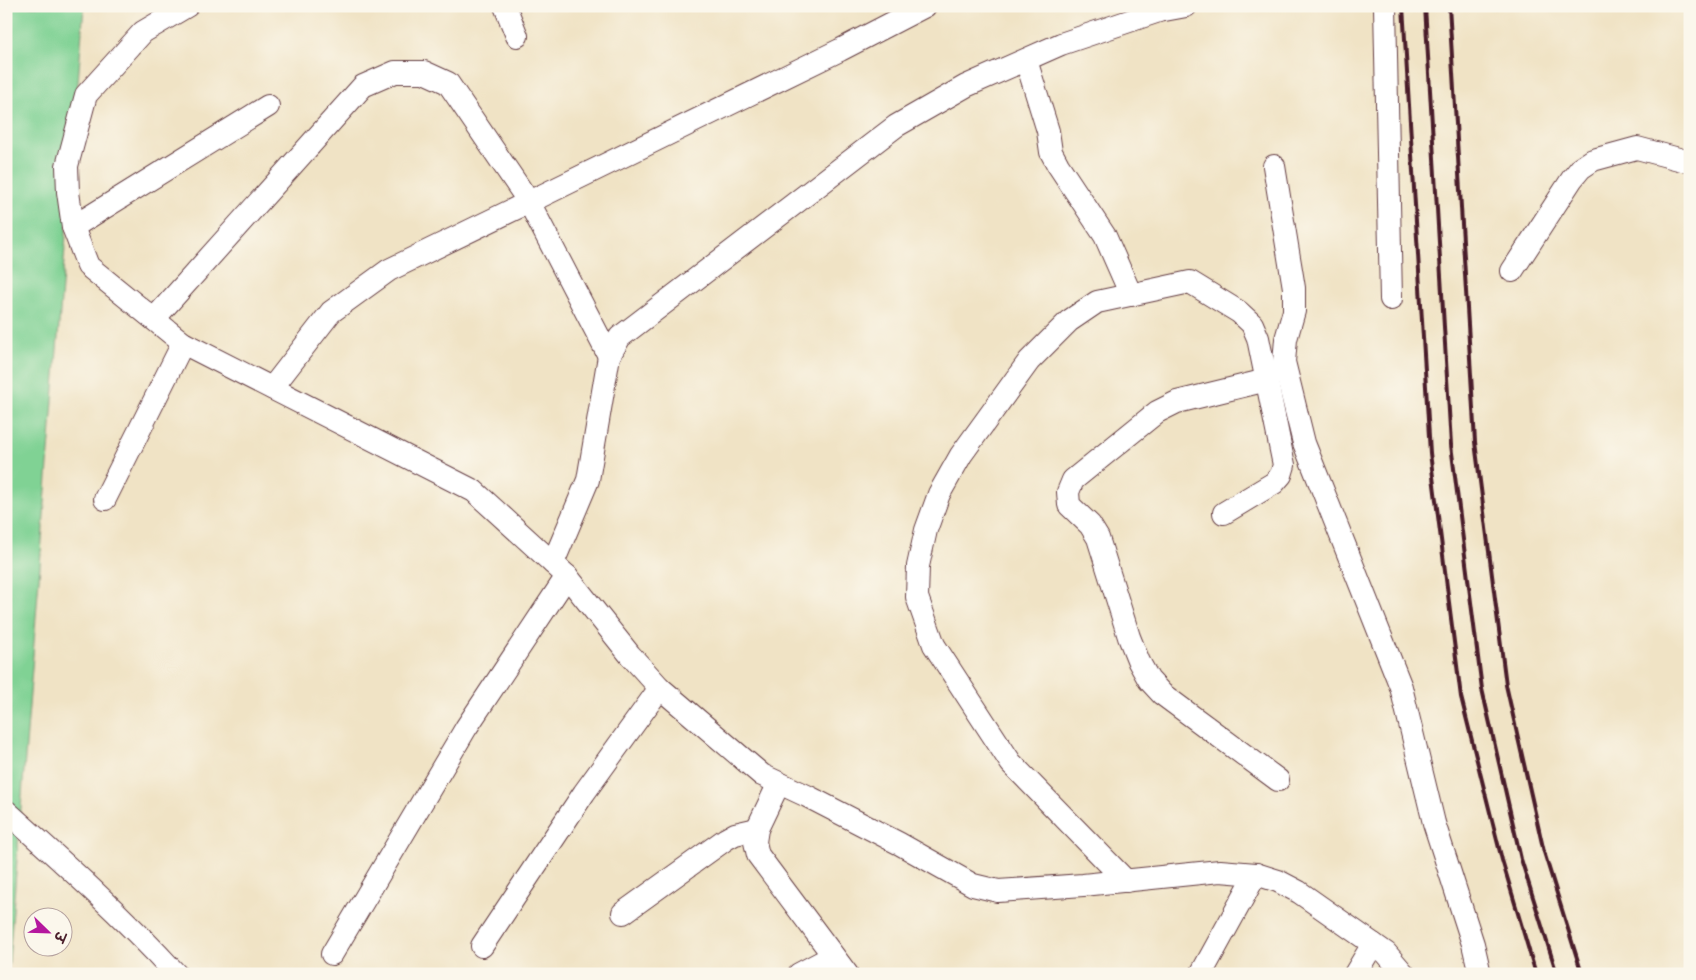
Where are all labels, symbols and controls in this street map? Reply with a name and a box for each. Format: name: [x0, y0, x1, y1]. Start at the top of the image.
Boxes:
north arrow: [22, 908, 72, 958]
text: उ: [46, 926, 71, 946]

